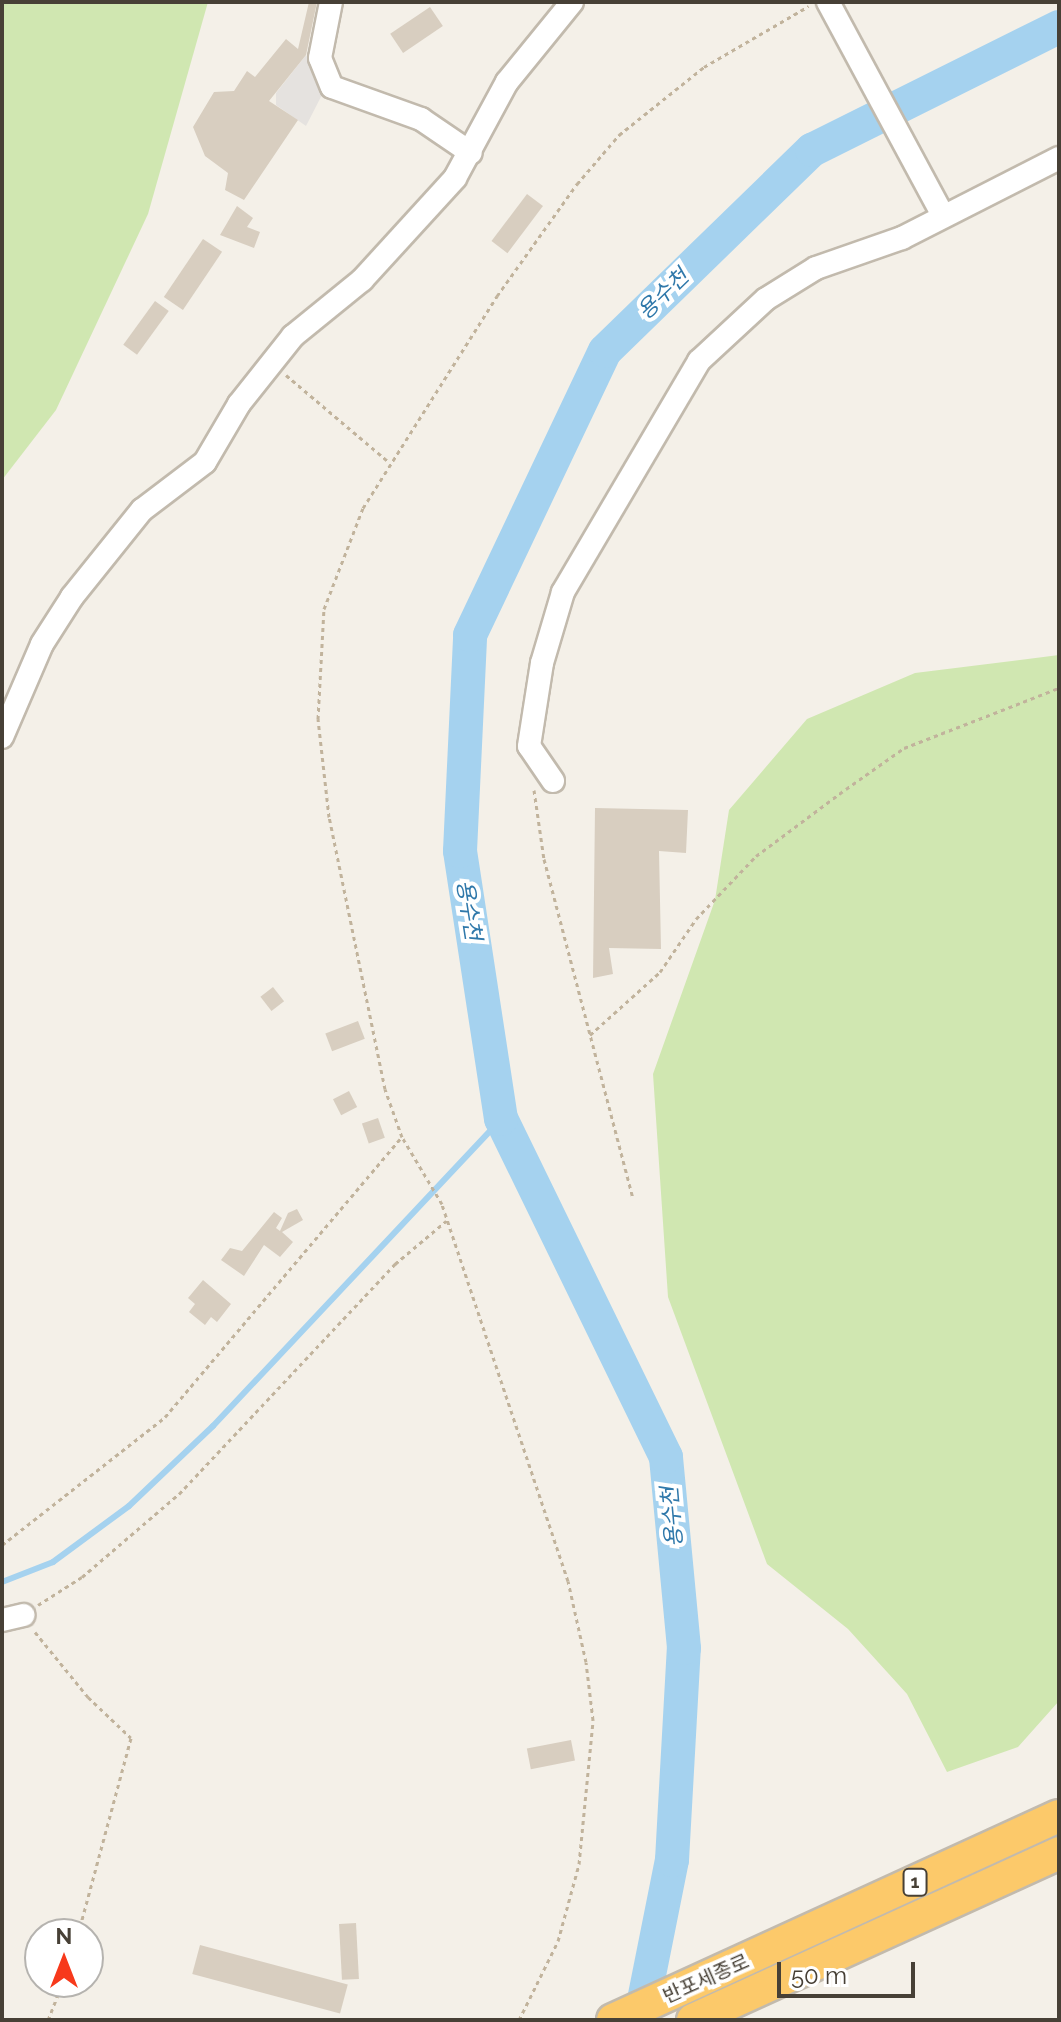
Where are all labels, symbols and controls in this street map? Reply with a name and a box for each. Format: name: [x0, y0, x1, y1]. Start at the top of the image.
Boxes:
water label: 용수천: [632, 263, 694, 325]
water label: 용수천: [451, 878, 487, 942]
water label: 용수천: [656, 1486, 688, 1548]
road number: 1: [901, 1868, 929, 1896]
north arrow: [24, 1918, 104, 1998]
text: N: [56, 1923, 72, 1949]
scale bar: [781, 1946, 919, 1996]
street label: 반포세종로: [659, 1949, 753, 2009]
text: 50 m: [791, 1961, 847, 1990]

